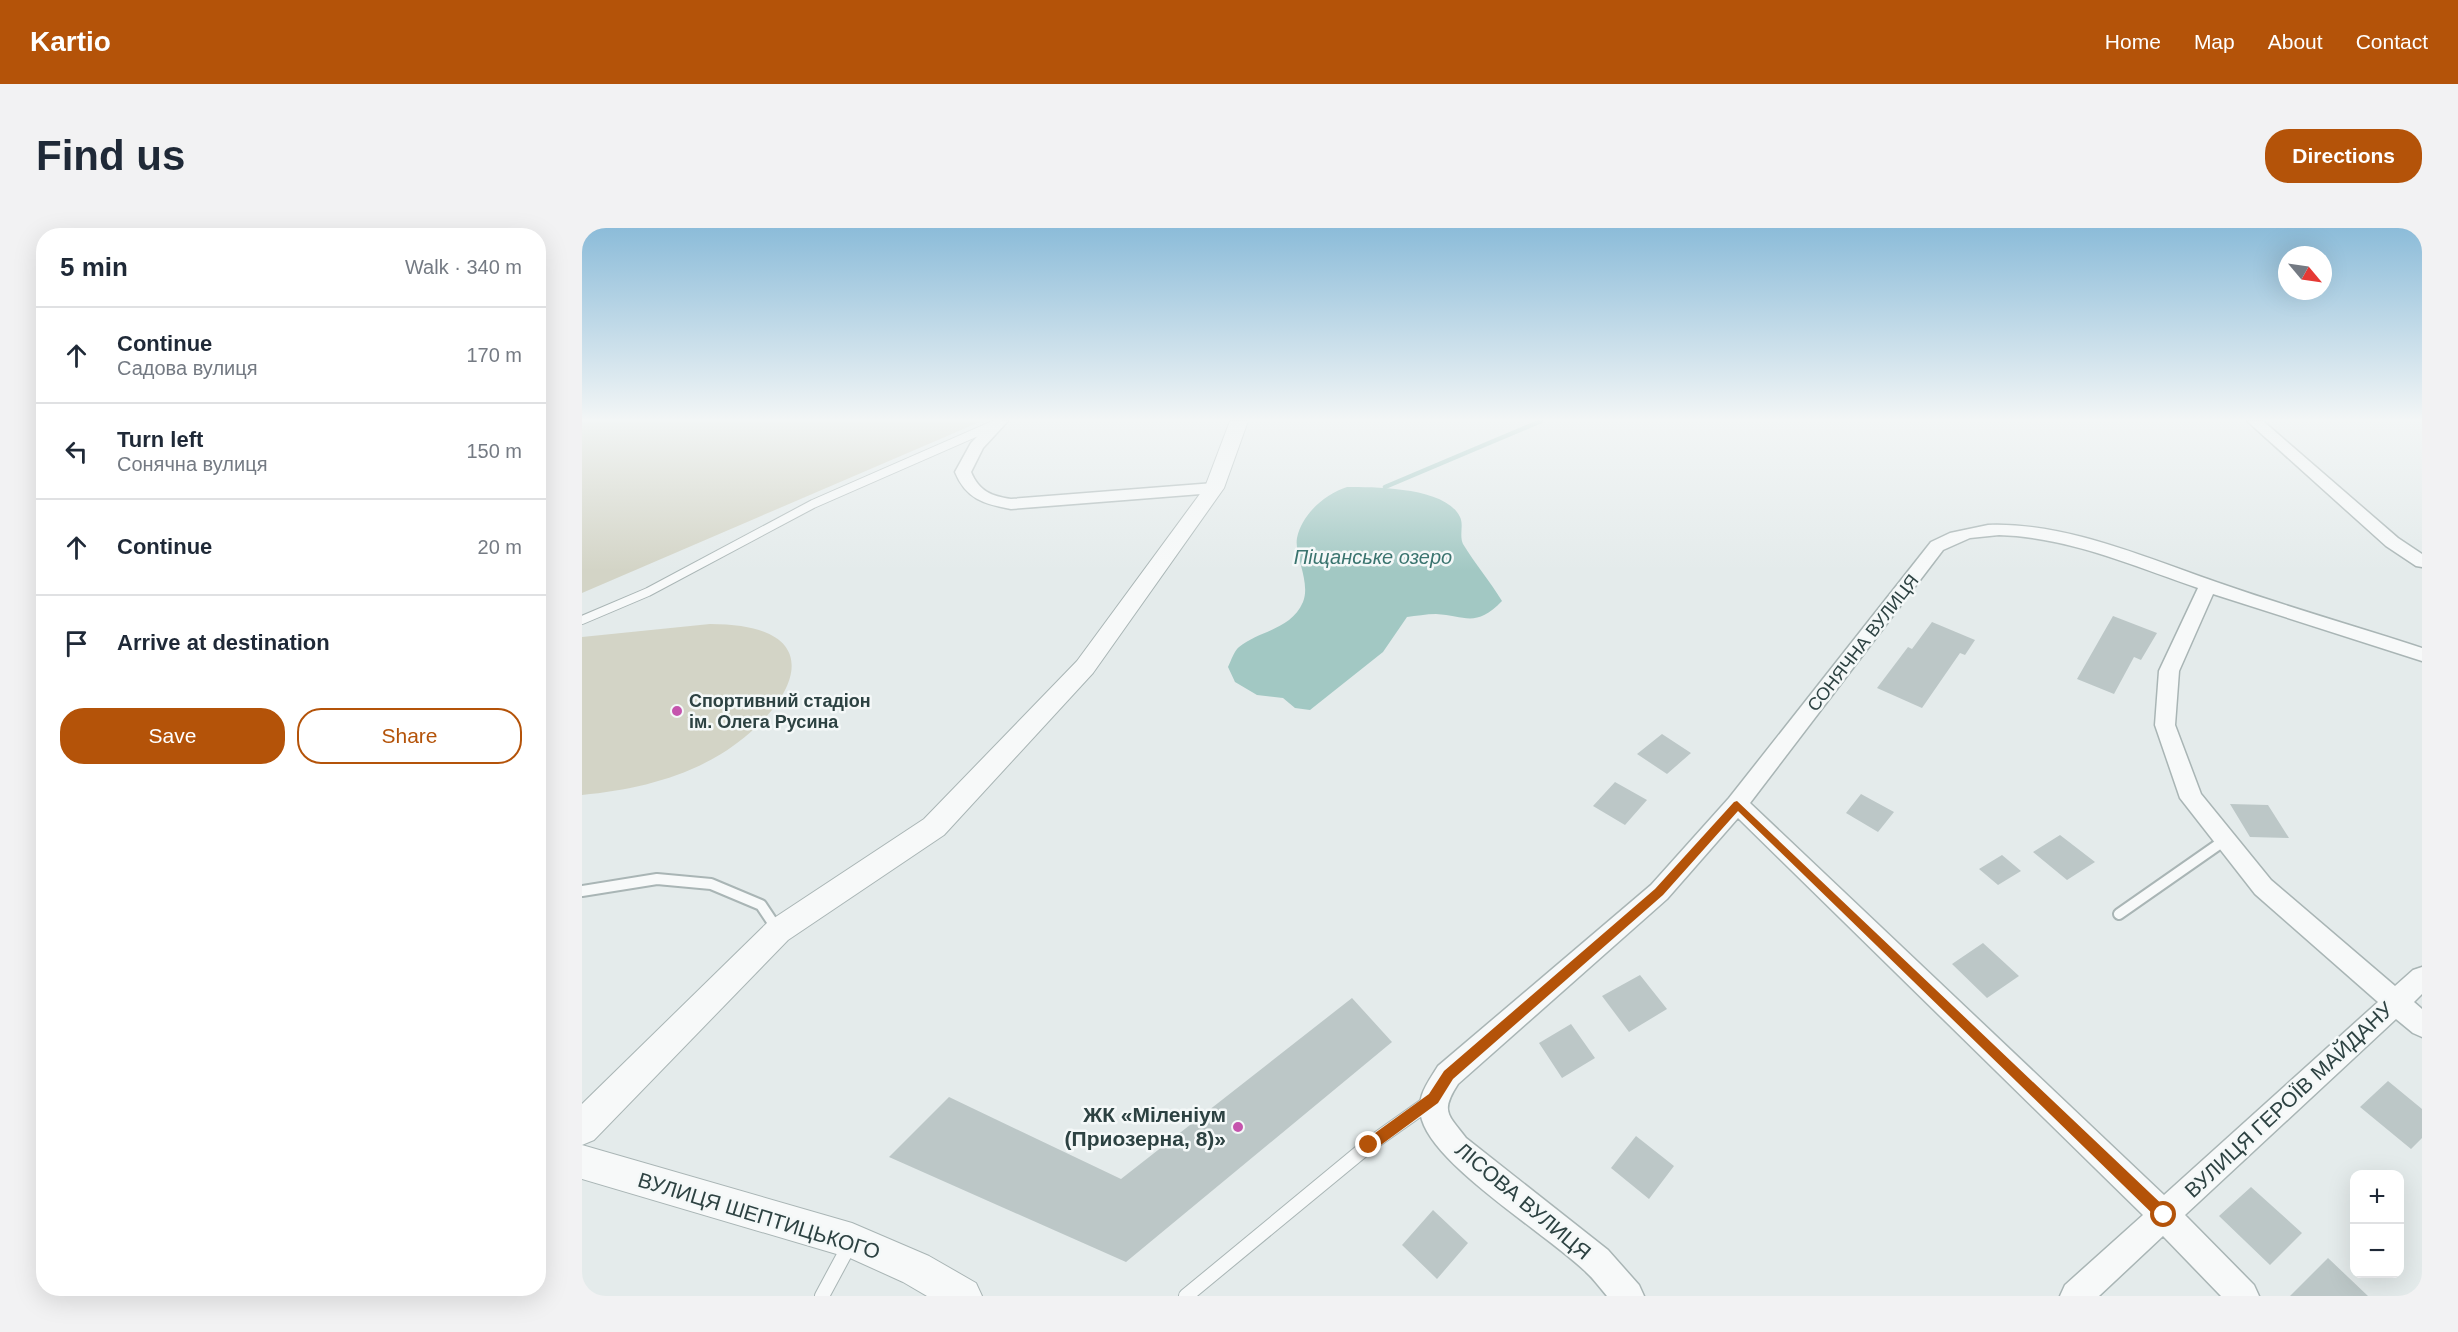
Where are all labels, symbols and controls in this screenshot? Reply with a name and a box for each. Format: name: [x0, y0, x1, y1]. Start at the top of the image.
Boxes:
text: Kartio: [30, 26, 111, 57]
text: Home: [2105, 30, 2161, 53]
text: Map: [2194, 30, 2235, 53]
text: About: [2268, 30, 2323, 53]
text: Contact: [2356, 30, 2428, 53]
button: Directions: [2265, 129, 2422, 183]
text: Find us: [36, 132, 185, 179]
north arrow: [2278, 246, 2332, 300]
text: 5 min: [60, 252, 128, 282]
text: Walk · 340 m: [405, 256, 522, 278]
text: Continue: [117, 331, 212, 356]
icon: ahead: [60, 339, 93, 372]
text: 170 m: [466, 344, 522, 366]
text: Садова вулиця: [117, 357, 258, 379]
text: Turn left: [117, 427, 203, 452]
icon: left: [60, 435, 93, 468]
text: 150 m: [466, 440, 522, 462]
text: Сонячна вулиця: [117, 453, 267, 475]
icon: ahead: [60, 531, 93, 564]
text: Continue: [117, 534, 212, 559]
text: 20 m: [478, 536, 522, 558]
water label: Піщанське озеро: [1294, 546, 1452, 568]
street label: СОНЯЧНА ВУЛИЦЯ: [1803, 571, 1923, 715]
icon: arrive: [60, 627, 93, 660]
text: Arrive at destination: [117, 630, 330, 655]
place label: Спортивний стадіон ім. Олега Русина: [689, 691, 871, 732]
marker: Спортивний стадіон ім. Олега Русина: [670, 704, 684, 718]
button: Save: [60, 708, 285, 764]
button: Share: [297, 708, 522, 764]
street label: ВУЛИЦЯ ГЕРОЇВ МАЙДАНУ: [2180, 997, 2398, 1202]
place label: ЖК «Міленіум (Приозерна, 8)»: [1065, 1103, 1226, 1150]
marker: ЖК «Міленіум (Приозерна, 8)»: [1231, 1120, 1245, 1134]
route end: [1355, 1131, 1381, 1157]
street label: ЛІСОВА ВУЛИЦЯ: [1451, 1137, 1596, 1264]
street label: ВУЛИЦЯ ШЕПТИЦЬКОГО: [635, 1168, 883, 1263]
map controls: [2350, 1170, 2404, 1278]
button: +: [2350, 1170, 2404, 1224]
route start: [2150, 1201, 2176, 1227]
button: −: [2350, 1224, 2404, 1278]

